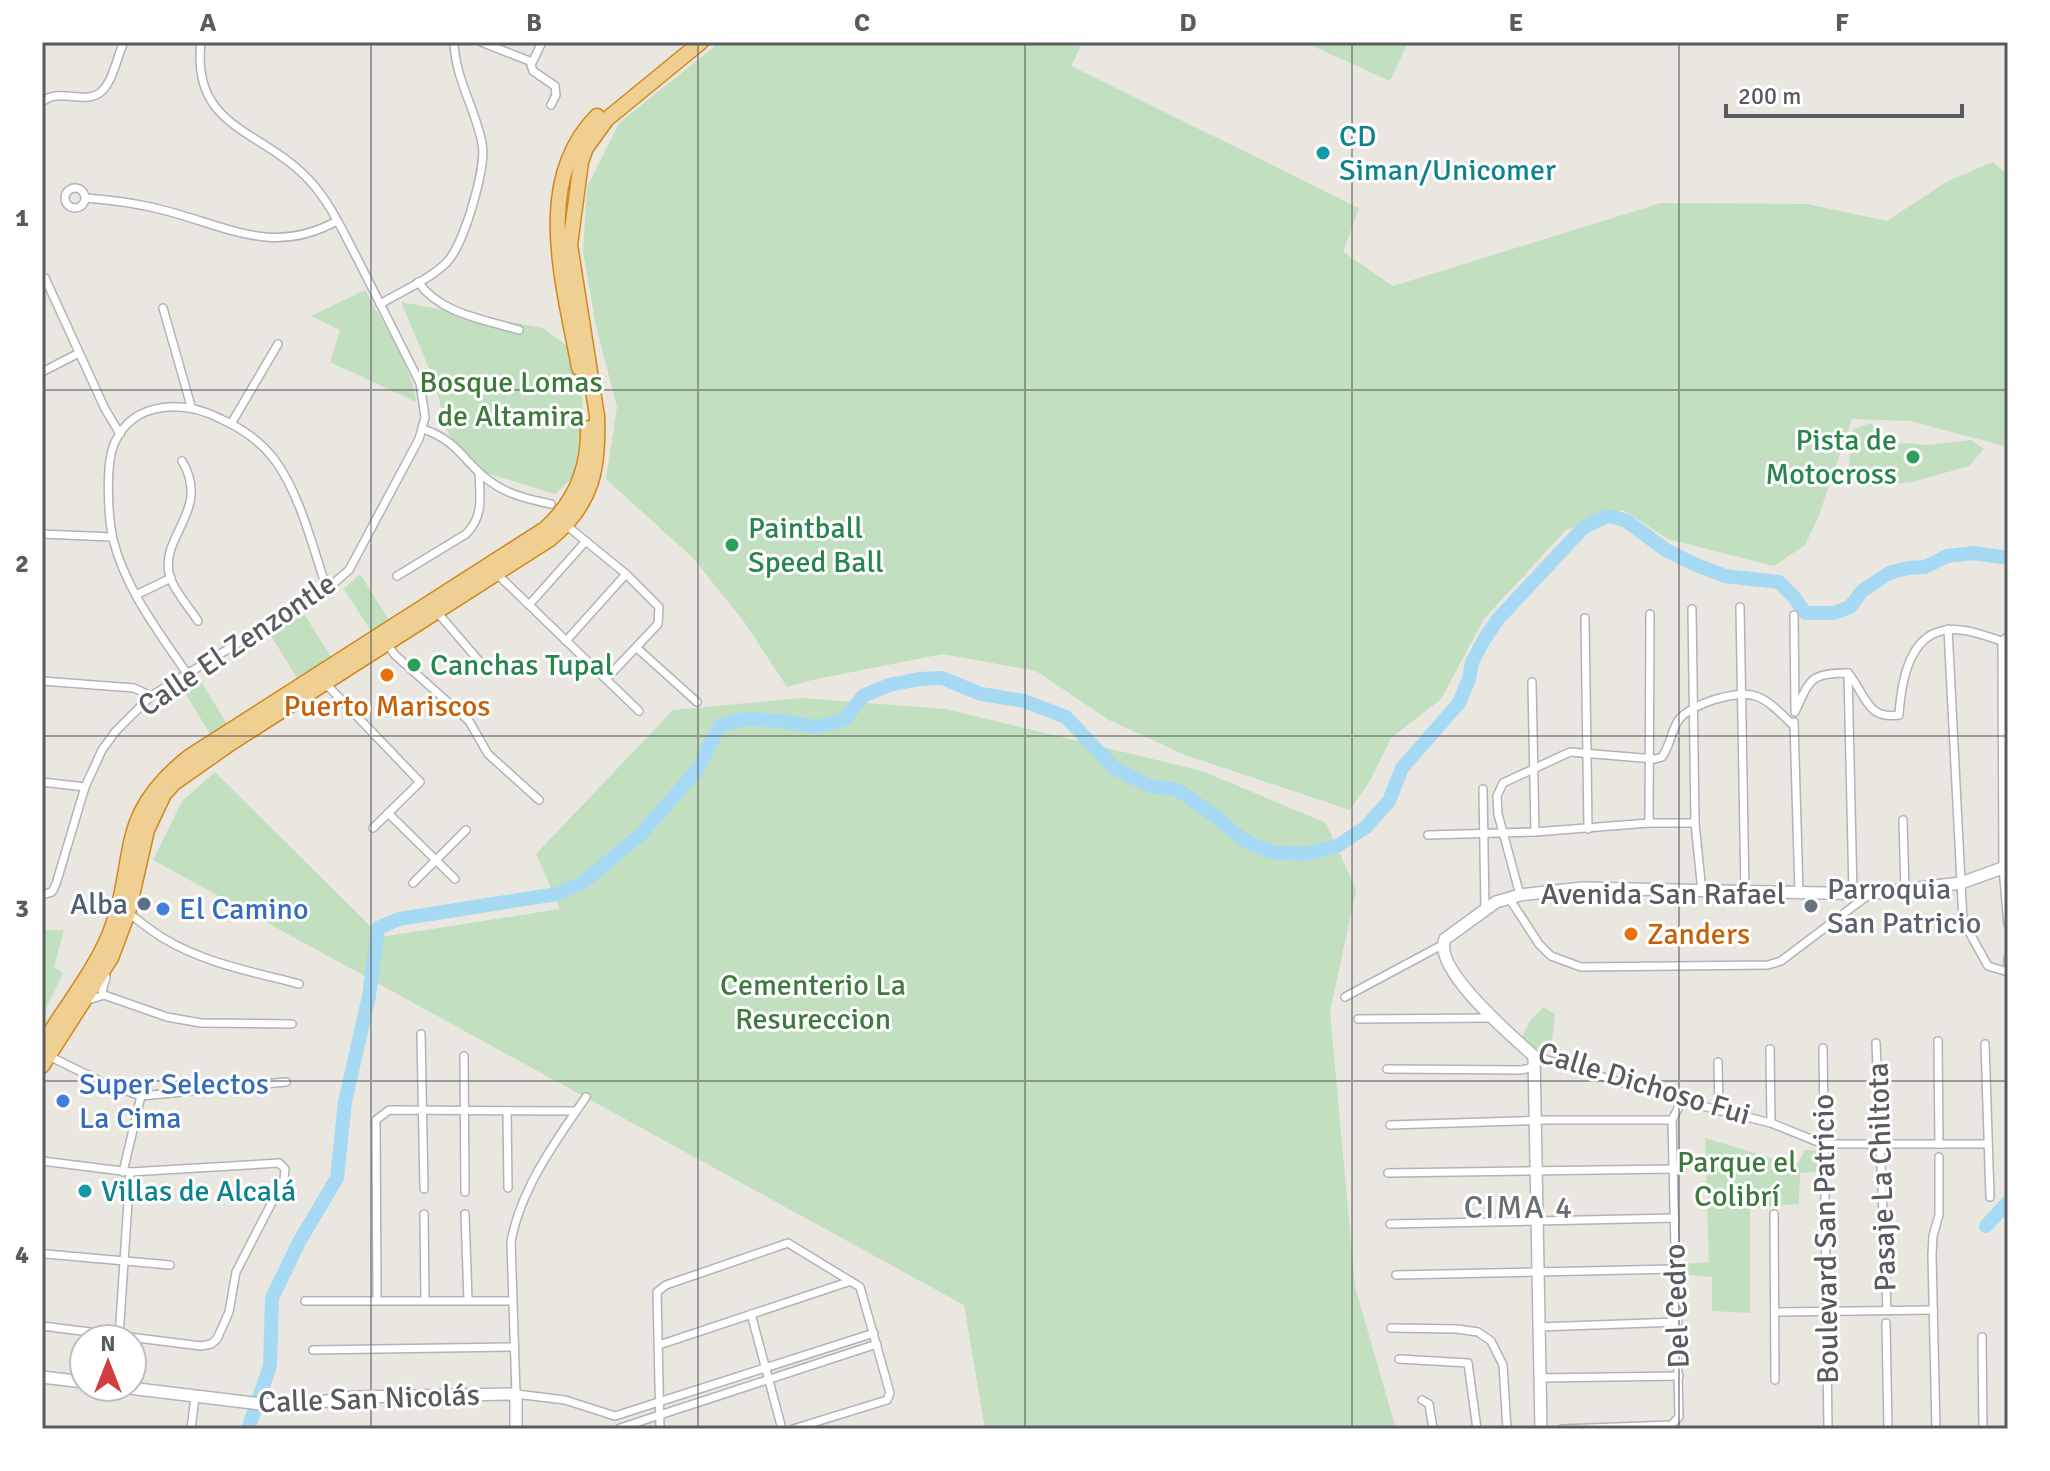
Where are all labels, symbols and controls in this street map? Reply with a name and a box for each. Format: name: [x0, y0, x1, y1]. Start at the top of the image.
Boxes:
text: A: [200, 7, 217, 39]
text: B: [526, 7, 542, 39]
text: C: [854, 7, 870, 39]
text: D: [1179, 7, 1197, 39]
text: E: [1509, 7, 1523, 39]
text: F: [1835, 7, 1849, 39]
scale bar: [1726, 68, 1962, 118]
text: 200 m: [1738, 81, 1801, 111]
place label: CD Siman/Unicomer: [1339, 118, 1556, 189]
marker: CD Siman/Unicomer: [1314, 144, 1332, 162]
text: 1: [15, 202, 29, 234]
park label: Bosque Lomas de Altamira: [419, 364, 603, 435]
place label: Pista de Motocross: [1765, 422, 1897, 493]
marker: Pista de Motocross: [1904, 448, 1922, 466]
place label: Paintball Speed Ball: [748, 510, 884, 581]
marker: Paintball Speed Ball: [723, 536, 741, 554]
text: 2: [15, 548, 29, 580]
street label: Calle El Zenzontle: [131, 565, 343, 725]
place label: Canchas Tupal: [430, 647, 614, 684]
marker: Canchas Tupal: [405, 656, 423, 674]
marker: Puerto Mariscos: [378, 666, 396, 684]
place label: Puerto Mariscos: [283, 688, 491, 725]
place label: Parroquia San Patricio: [1827, 871, 1981, 942]
street label: Avenida San Rafael: [1540, 876, 1786, 913]
place label: Alba: [70, 886, 128, 923]
place label: El Camino: [179, 891, 309, 928]
text: 3: [15, 893, 29, 925]
marker: Alba: [135, 895, 153, 913]
marker: Parroquia San Patricio: [1802, 897, 1820, 915]
marker: El Camino: [154, 900, 172, 918]
place label: Zanders: [1647, 916, 1750, 953]
marker: Zanders: [1622, 925, 1640, 943]
park label: Cementerio La Resureccion: [720, 967, 906, 1038]
street label: Calle Dichoso Fui: [1533, 1034, 1755, 1134]
street label: Pasaje La Chiltota: [1860, 1062, 1904, 1292]
place label: Super Selectos La Cima: [79, 1066, 269, 1137]
marker: Super Selectos La Cima: [54, 1092, 72, 1110]
street label: Boulevard San Patricio: [1805, 1094, 1847, 1384]
park label: Parque el Colibrí: [1677, 1144, 1797, 1215]
place label: Villas de Alcalá: [101, 1173, 296, 1210]
marker: Villas de Alcalá: [76, 1182, 94, 1200]
district label: CIMA 4: [1464, 1188, 1574, 1227]
text: 4: [15, 1239, 29, 1271]
street label: Del Cedro: [1656, 1243, 1698, 1369]
north arrow: [68, 1323, 148, 1403]
text: N: [100, 1330, 116, 1357]
street label: Calle San Nicolás: [258, 1377, 480, 1421]

